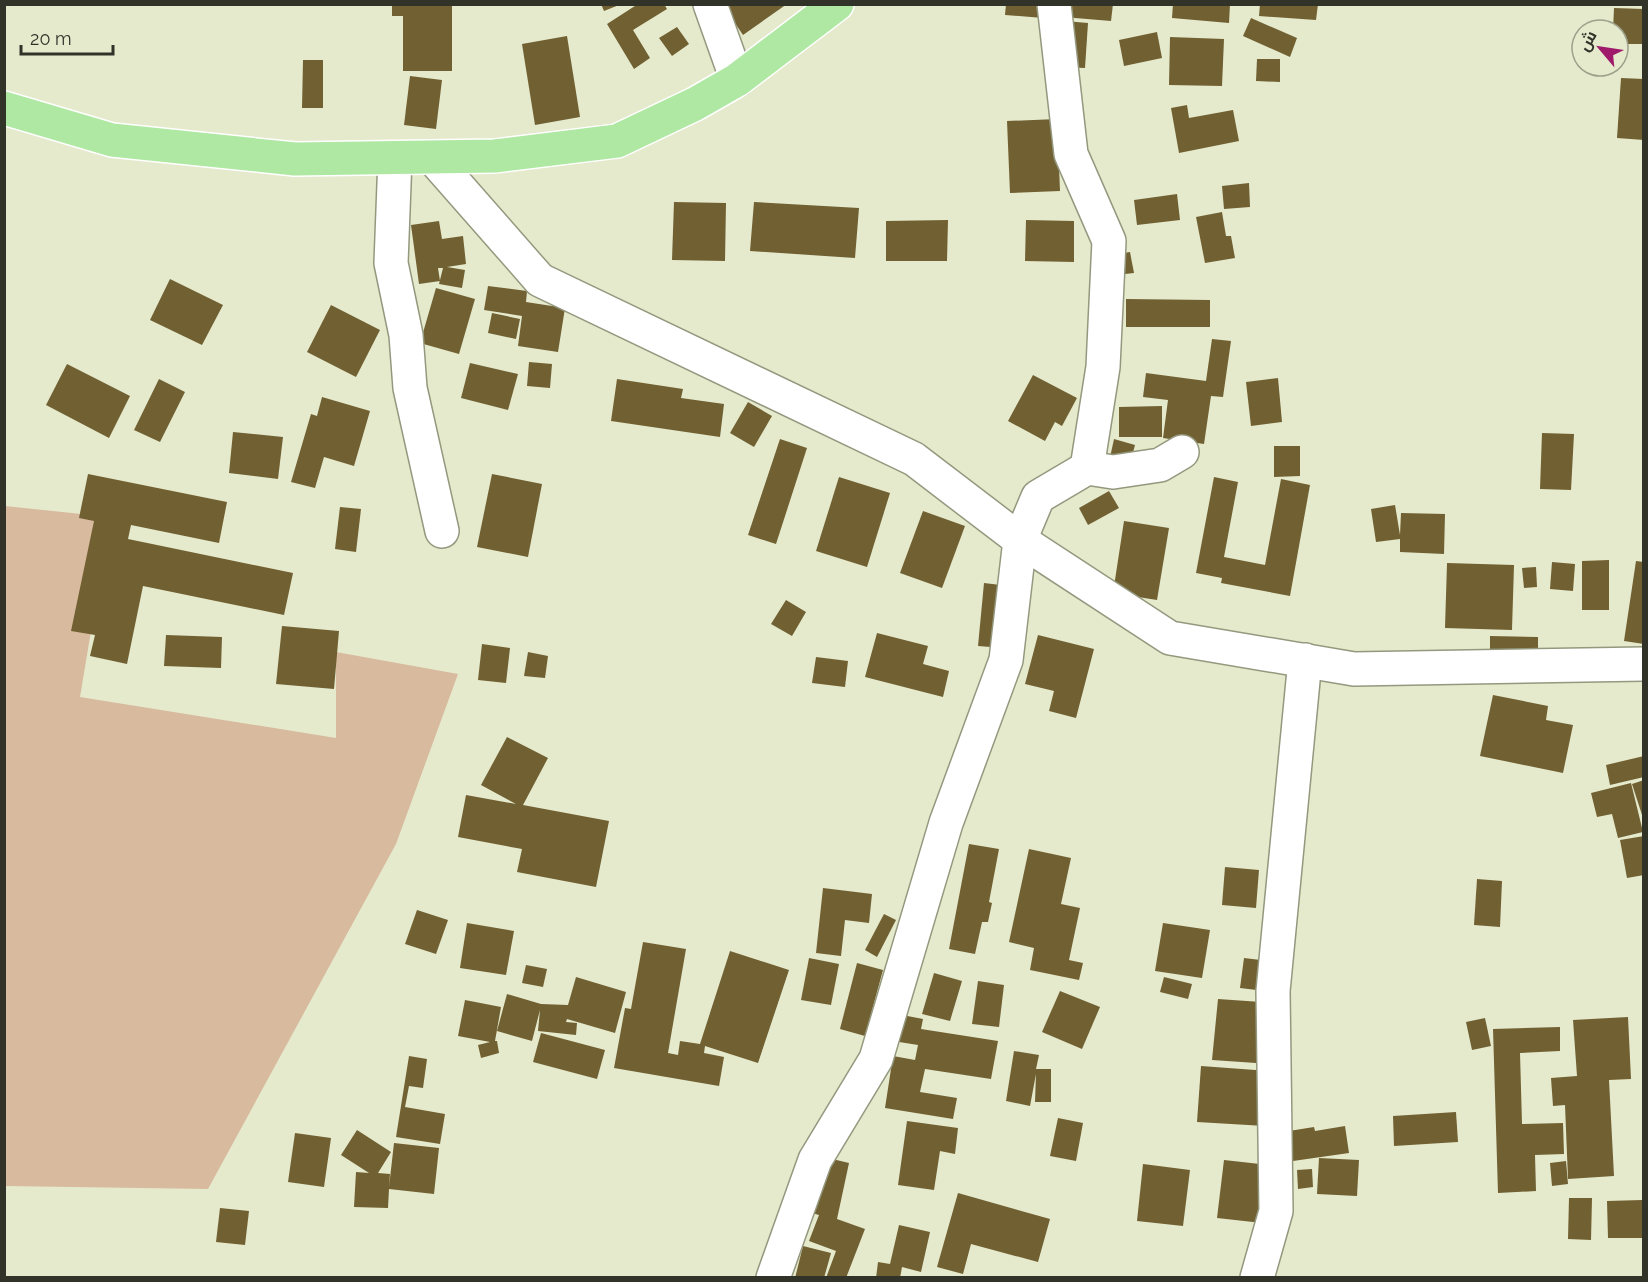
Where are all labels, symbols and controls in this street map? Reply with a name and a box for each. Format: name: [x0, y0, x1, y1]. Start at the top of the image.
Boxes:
scale bar: [21, 18, 112, 56]
north arrow: [1570, 18, 1630, 78]
text: ش: [1574, 27, 1601, 55]
text: 20 m: [30, 28, 72, 49]

